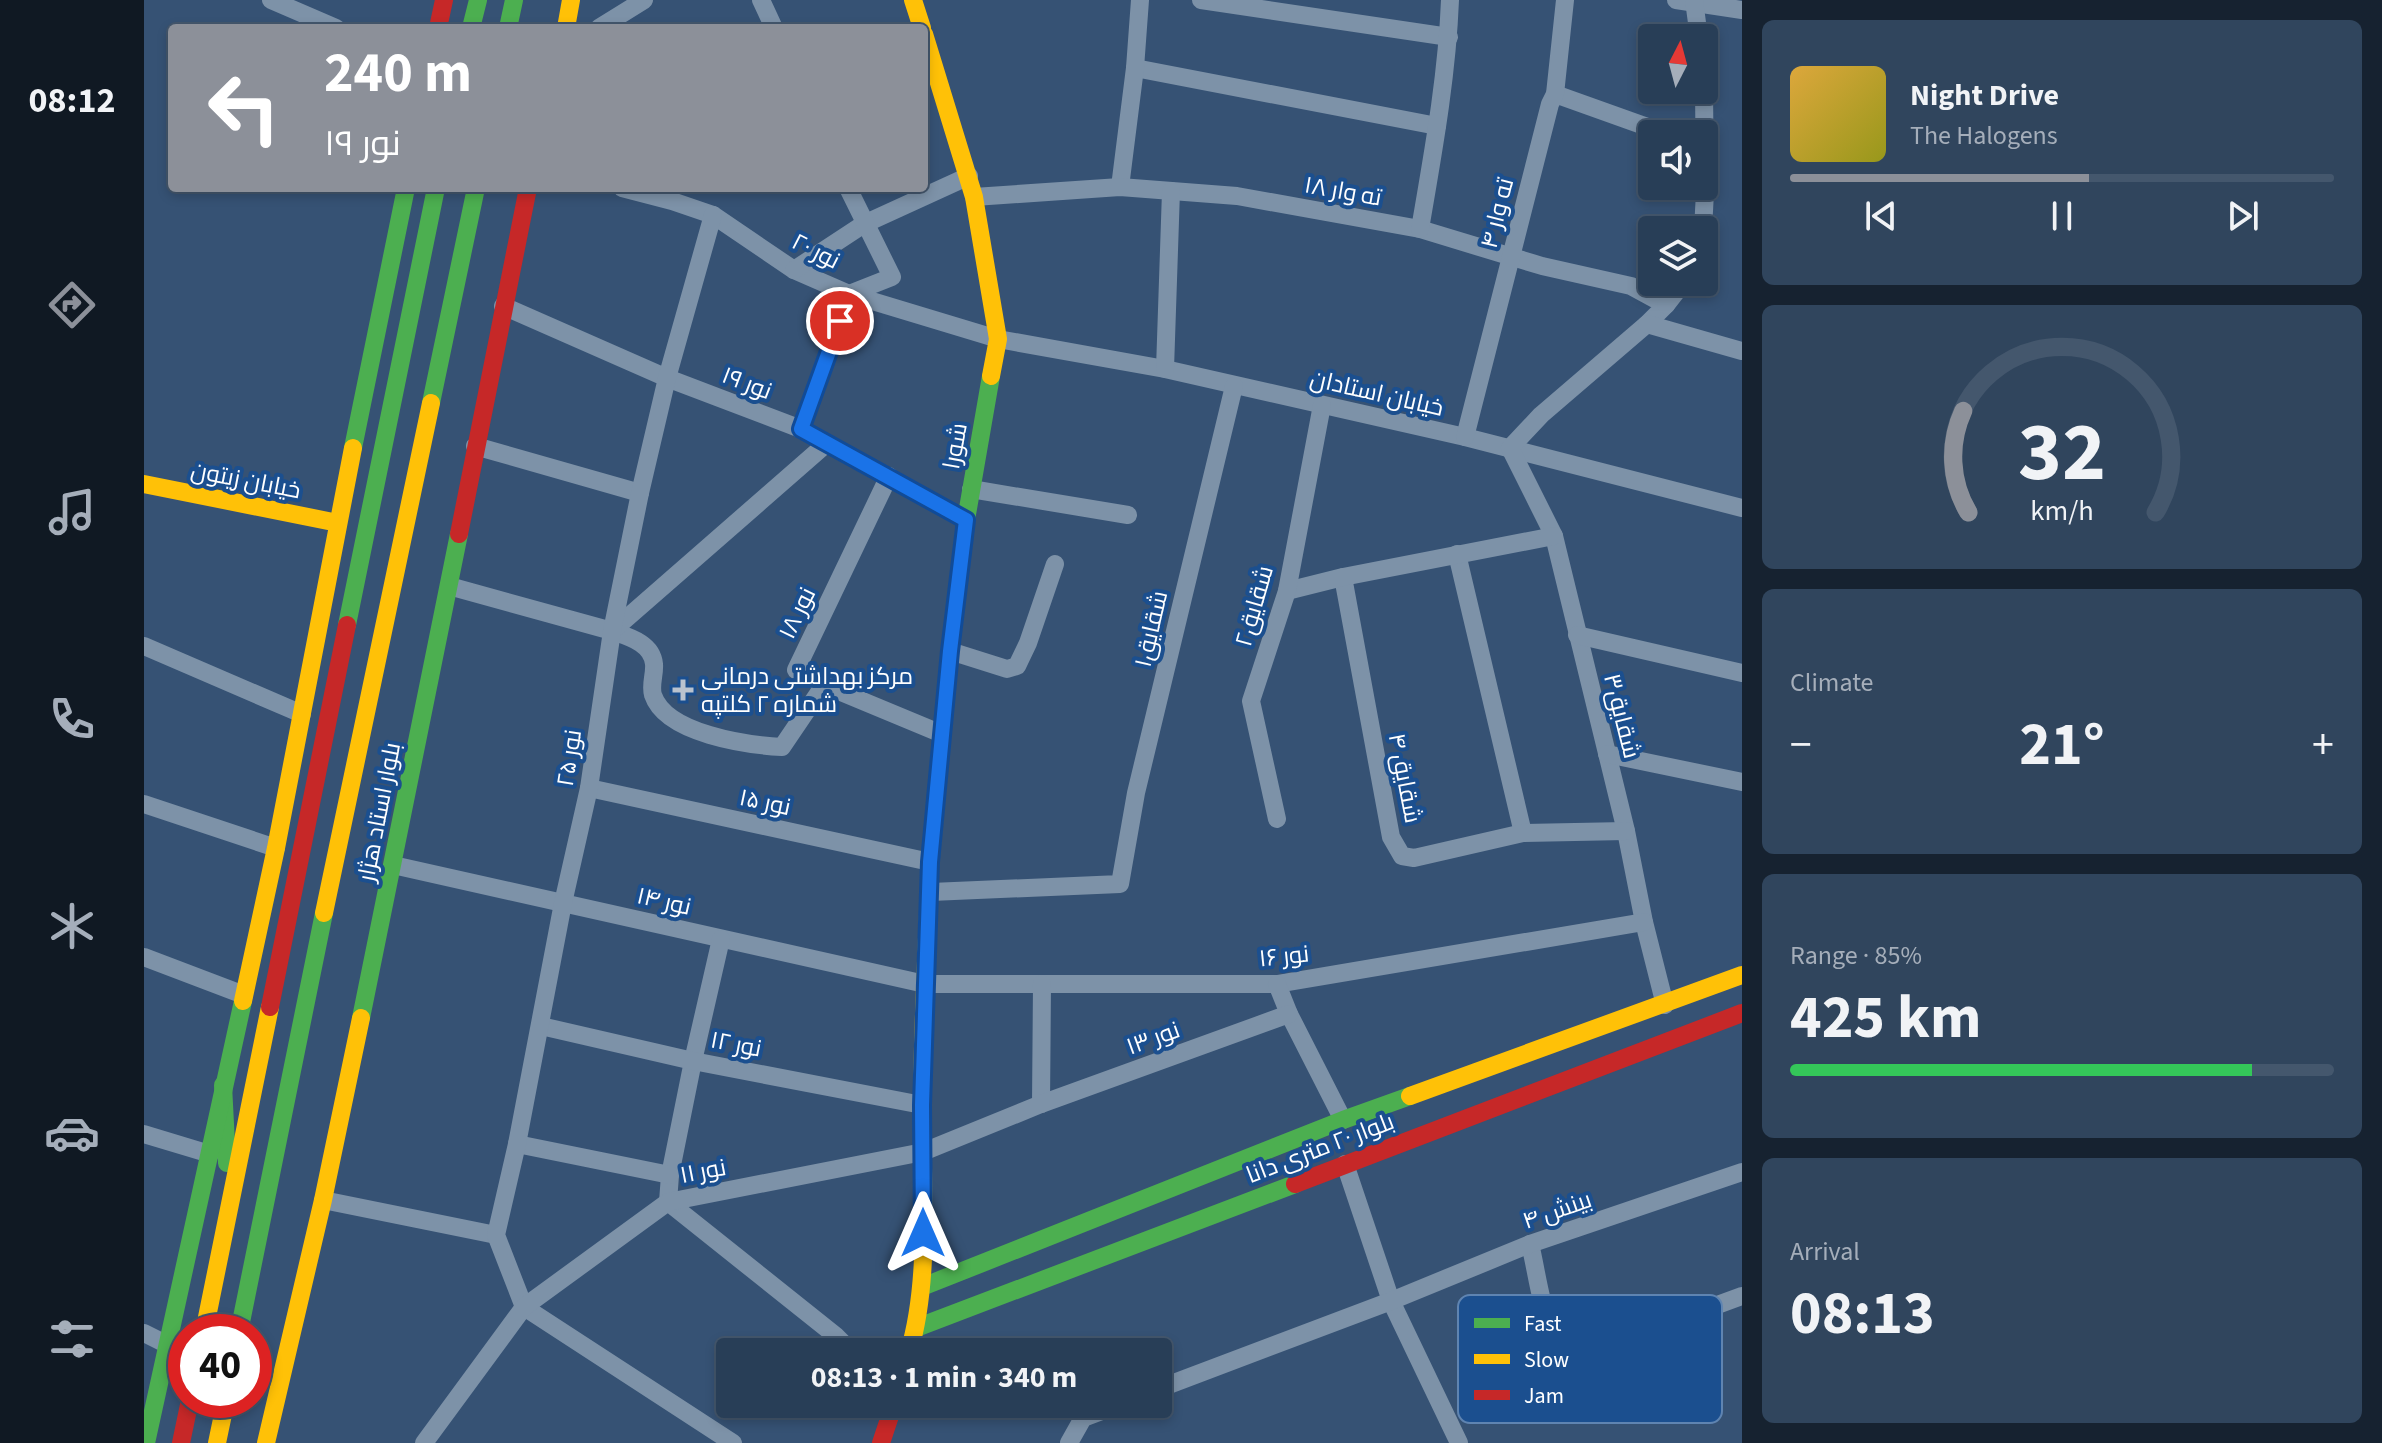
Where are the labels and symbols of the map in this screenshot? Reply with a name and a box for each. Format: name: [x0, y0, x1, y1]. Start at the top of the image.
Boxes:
north arrow: [1638, 24, 1718, 104]
street label: ته وار ۱۸: [1301, 167, 1385, 216]
street label: ته وار ۴: [1472, 174, 1523, 252]
street label: نور ۲۰: [786, 224, 846, 278]
pin: [806, 287, 874, 355]
street label: نور ۱۹: [717, 358, 777, 409]
street label: خیابان استادان: [1307, 361, 1447, 426]
street label: شورا: [934, 420, 977, 472]
street label: خیابان زیتون: [188, 453, 304, 508]
street label: شقایق۲: [1226, 562, 1283, 651]
street label: نور ۱۸: [770, 581, 825, 645]
street label: شقایق۱: [1126, 587, 1177, 671]
place label: مرکز بهداشتی درمانی شماره ۲ کلتپه: [701, 659, 913, 722]
street label: شقایق۳: [1594, 670, 1649, 762]
marker: مرکز بهداشتی درمانی شماره ۲ کلتپه: [672, 679, 694, 701]
street label: نور ۲۵: [548, 727, 591, 789]
street label: شقایق ۴: [1379, 730, 1430, 826]
street label: بلوار استاد هژار: [348, 739, 410, 887]
street label: نور ۱۵: [736, 780, 794, 825]
street label: نور ۱۴: [633, 878, 695, 925]
street label: نور ۱۶: [1257, 936, 1311, 977]
street label: نور ۱۳: [1121, 1013, 1185, 1064]
street label: نور ۱۲: [707, 1022, 765, 1067]
street label: بلوار ۲۰ متری دانا: [1241, 1104, 1399, 1193]
street label: نور ۱۱: [677, 1150, 729, 1193]
street label: بینش ۴: [1518, 1182, 1597, 1239]
position arrow: [881, 1191, 965, 1275]
legend: [1458, 1295, 1722, 1423]
text: Fast: [1524, 1308, 1562, 1340]
speed limit sign: 40: [168, 1314, 272, 1418]
text: Slow: [1524, 1344, 1569, 1376]
text: Jam: [1524, 1380, 1564, 1412]

